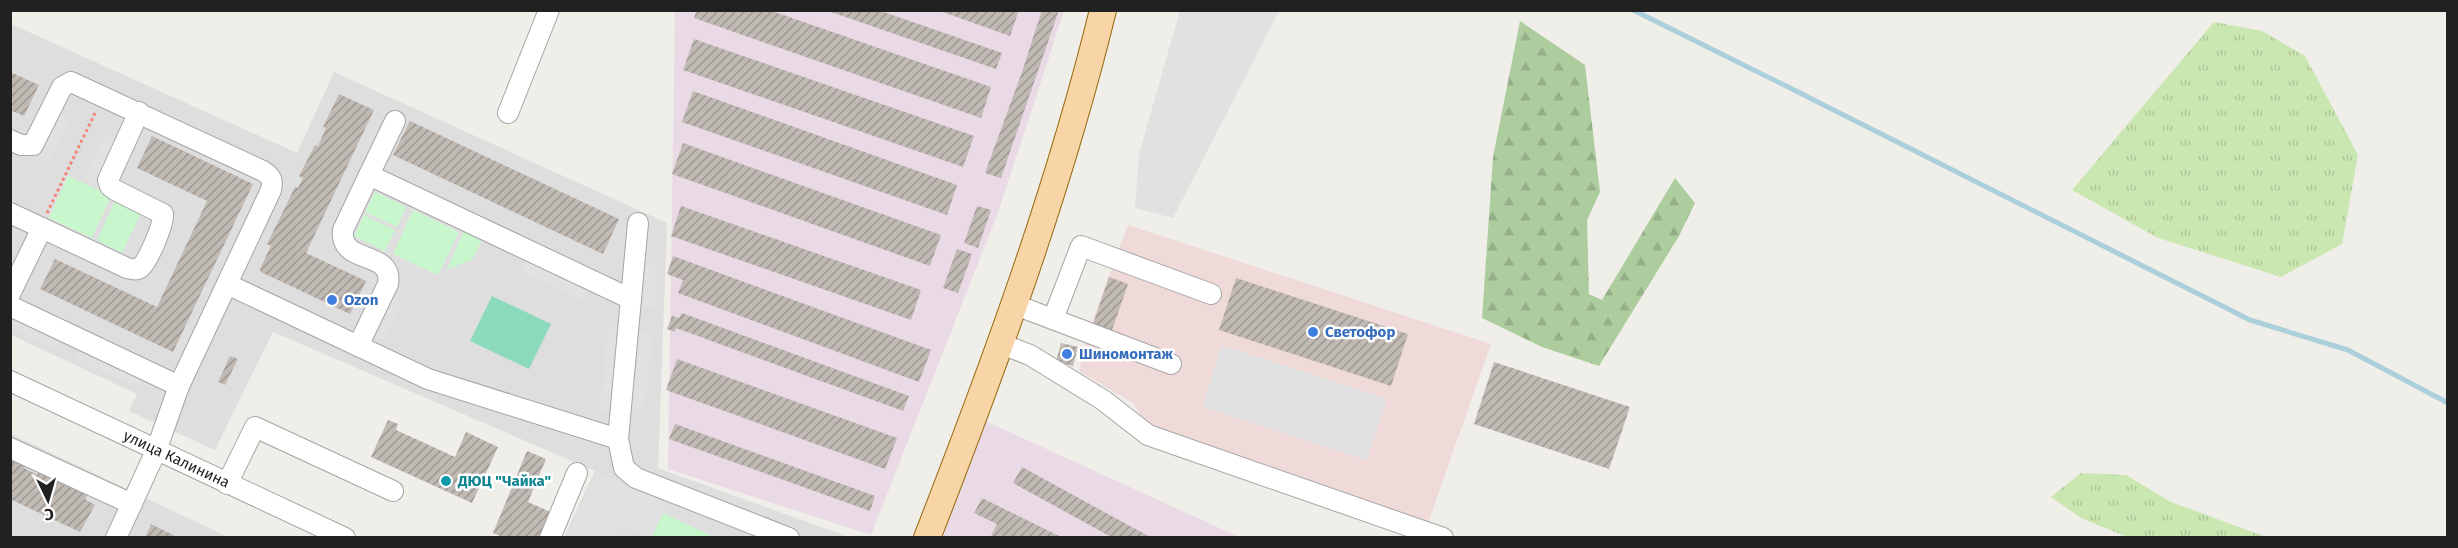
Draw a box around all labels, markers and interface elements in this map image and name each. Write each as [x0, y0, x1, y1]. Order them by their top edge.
place label: Ozon [344, 291, 378, 309]
marker: Ozon [325, 293, 339, 307]
place label: Светофор [1325, 323, 1395, 341]
marker: Светофор [1306, 325, 1320, 339]
place label: Шиномонтаж [1079, 345, 1173, 363]
marker: Шиномонтаж [1060, 347, 1074, 361]
street label: улица Калинина [121, 426, 233, 492]
north arrow [18, 470, 78, 530]
place label: ДЮЦ "Чайка" [457, 472, 551, 490]
marker: ДЮЦ "Чайка" [439, 474, 453, 488]
text: С [43, 505, 55, 524]

